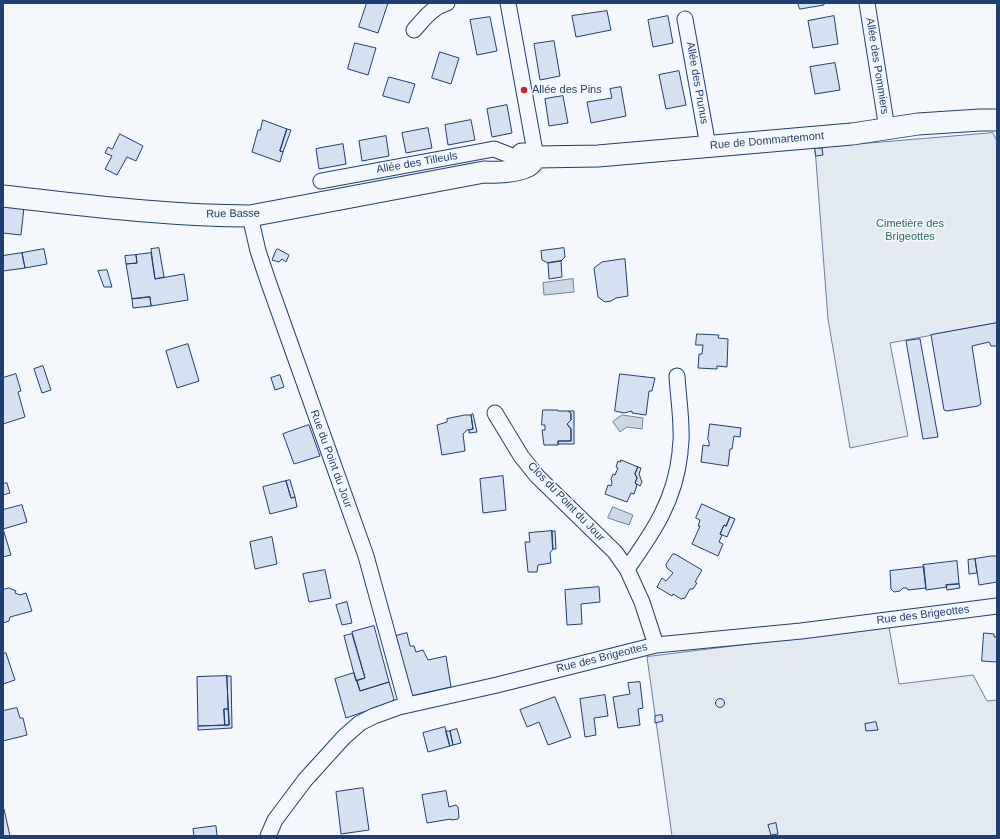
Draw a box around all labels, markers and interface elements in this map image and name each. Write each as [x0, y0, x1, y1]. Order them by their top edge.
street label: Allée des Pommiers [863, 17, 891, 115]
street label: Allée des Prunus [683, 41, 711, 125]
place label: Allée des Pins [532, 83, 602, 97]
marker: Allée des Pins [519, 85, 529, 95]
street label: Rue de Dommartemont [709, 129, 825, 153]
street label: Allée des Tilleuls [375, 149, 459, 177]
street label: Rue Basse [206, 207, 260, 221]
park label: Cimetière des Brigeottes [876, 217, 944, 243]
street label: Rue du Point du Jour [307, 408, 355, 510]
street label: Clos du Point du Jour [525, 460, 607, 544]
street label: Rue des Brigeottes [876, 603, 970, 627]
street label: Rue des Brigeottes [555, 640, 649, 676]

